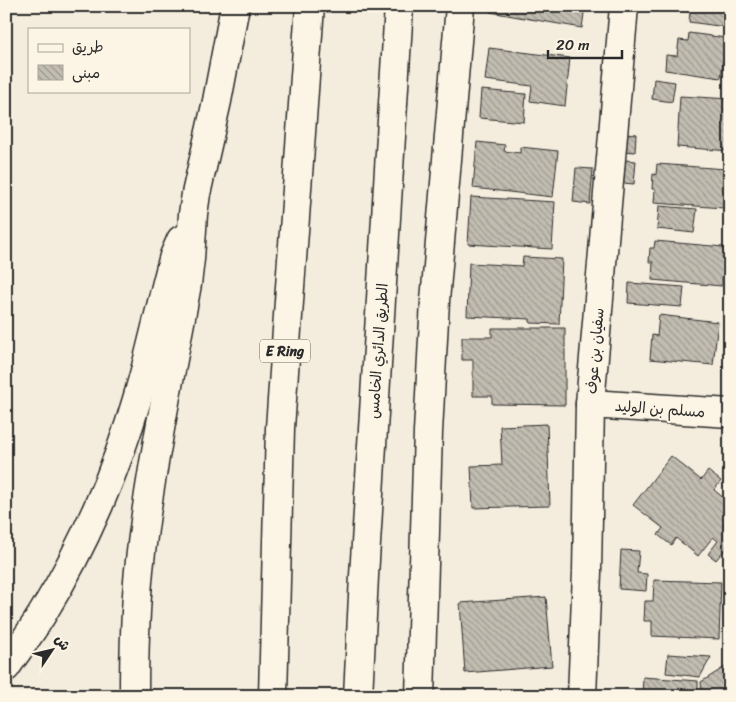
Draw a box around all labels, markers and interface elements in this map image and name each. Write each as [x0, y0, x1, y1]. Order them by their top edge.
legend [28, 28, 190, 92]
scale bar [548, 28, 622, 60]
text: 20 m [556, 32, 590, 58]
text: طريق [72, 34, 104, 60]
text: مبنى [72, 60, 100, 86]
street label: الطريق الدائري الخامس [360, 282, 396, 420]
street label: سفيان بن عوف [578, 307, 612, 395]
road number: E Ring [260, 340, 310, 362]
street label: مسلم بن الوليد [614, 393, 706, 425]
north arrow [28, 624, 78, 674]
text: ش [48, 629, 77, 656]

